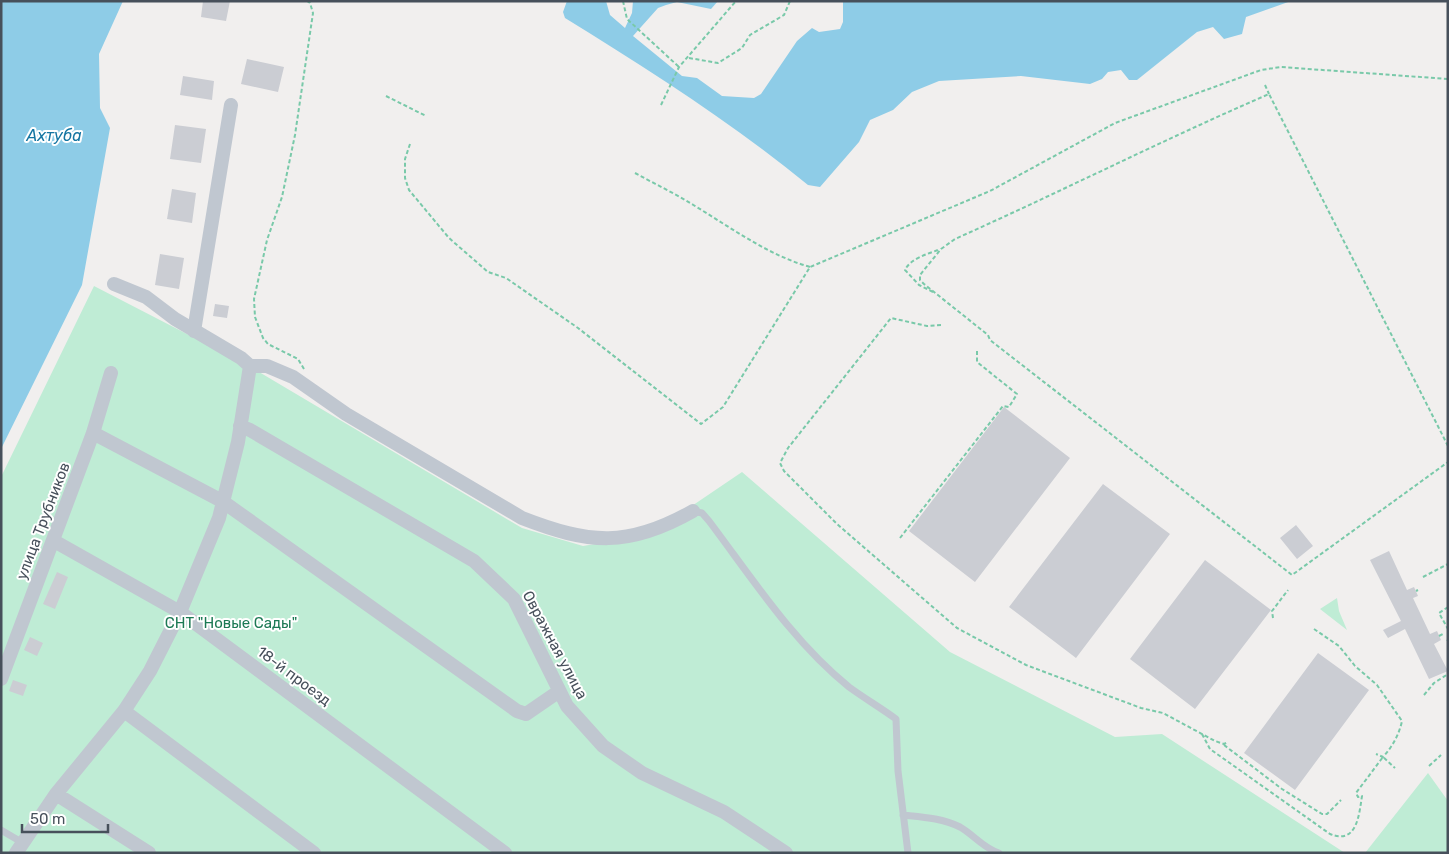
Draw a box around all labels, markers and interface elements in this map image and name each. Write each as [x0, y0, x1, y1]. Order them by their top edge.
water label: Ахтуба [25, 126, 82, 145]
street label: улица Трубников [12, 460, 74, 582]
street label: Овражная улица [519, 588, 591, 702]
park label: СНТ "Новые Сады" [165, 614, 297, 632]
street label: 18-й проезд [254, 642, 334, 710]
scale bar [22, 802, 109, 834]
text: 50 m [30, 810, 65, 828]

